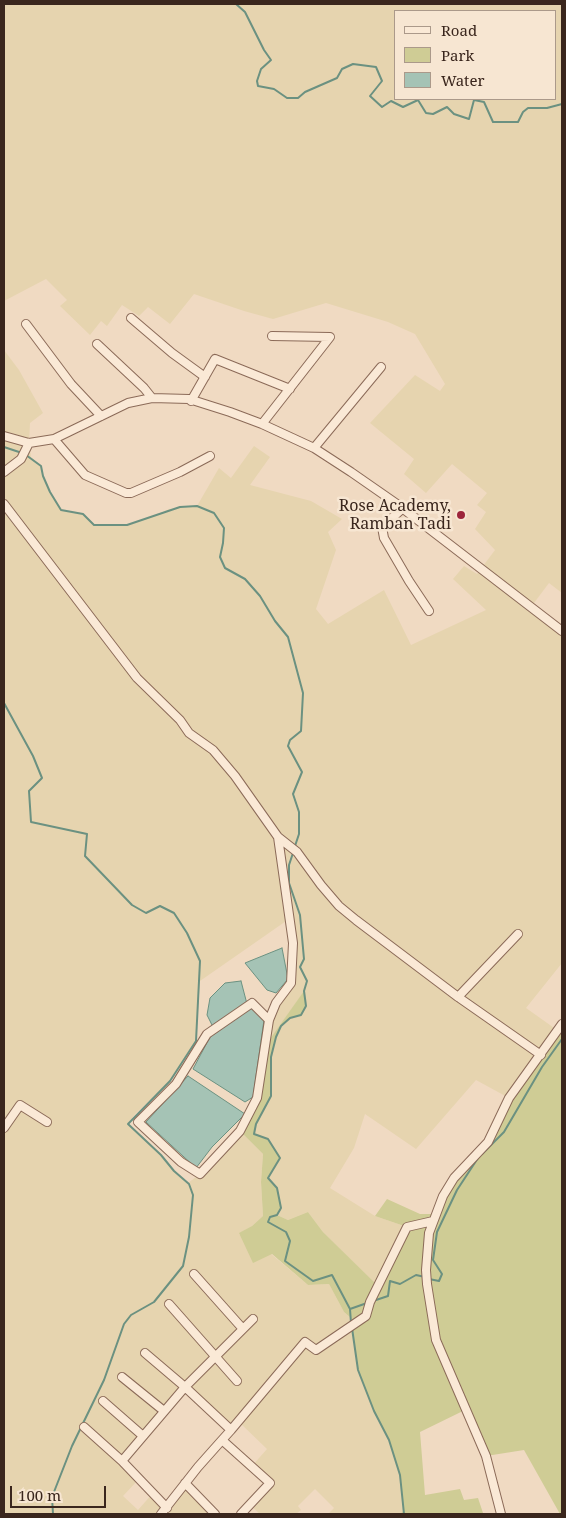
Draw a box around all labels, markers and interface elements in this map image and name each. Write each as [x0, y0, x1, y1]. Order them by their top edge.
legend [394, 10, 556, 100]
text: Road [441, 20, 477, 40]
text: Park [441, 45, 474, 65]
text: Water [441, 70, 484, 90]
place label: Rose Academy, Ramban Tadi [339, 496, 451, 534]
marker: Rose Academy, Ramban Tadi [455, 509, 467, 521]
scale bar [12, 1476, 109, 1508]
text: 100 m [18, 1485, 61, 1505]

